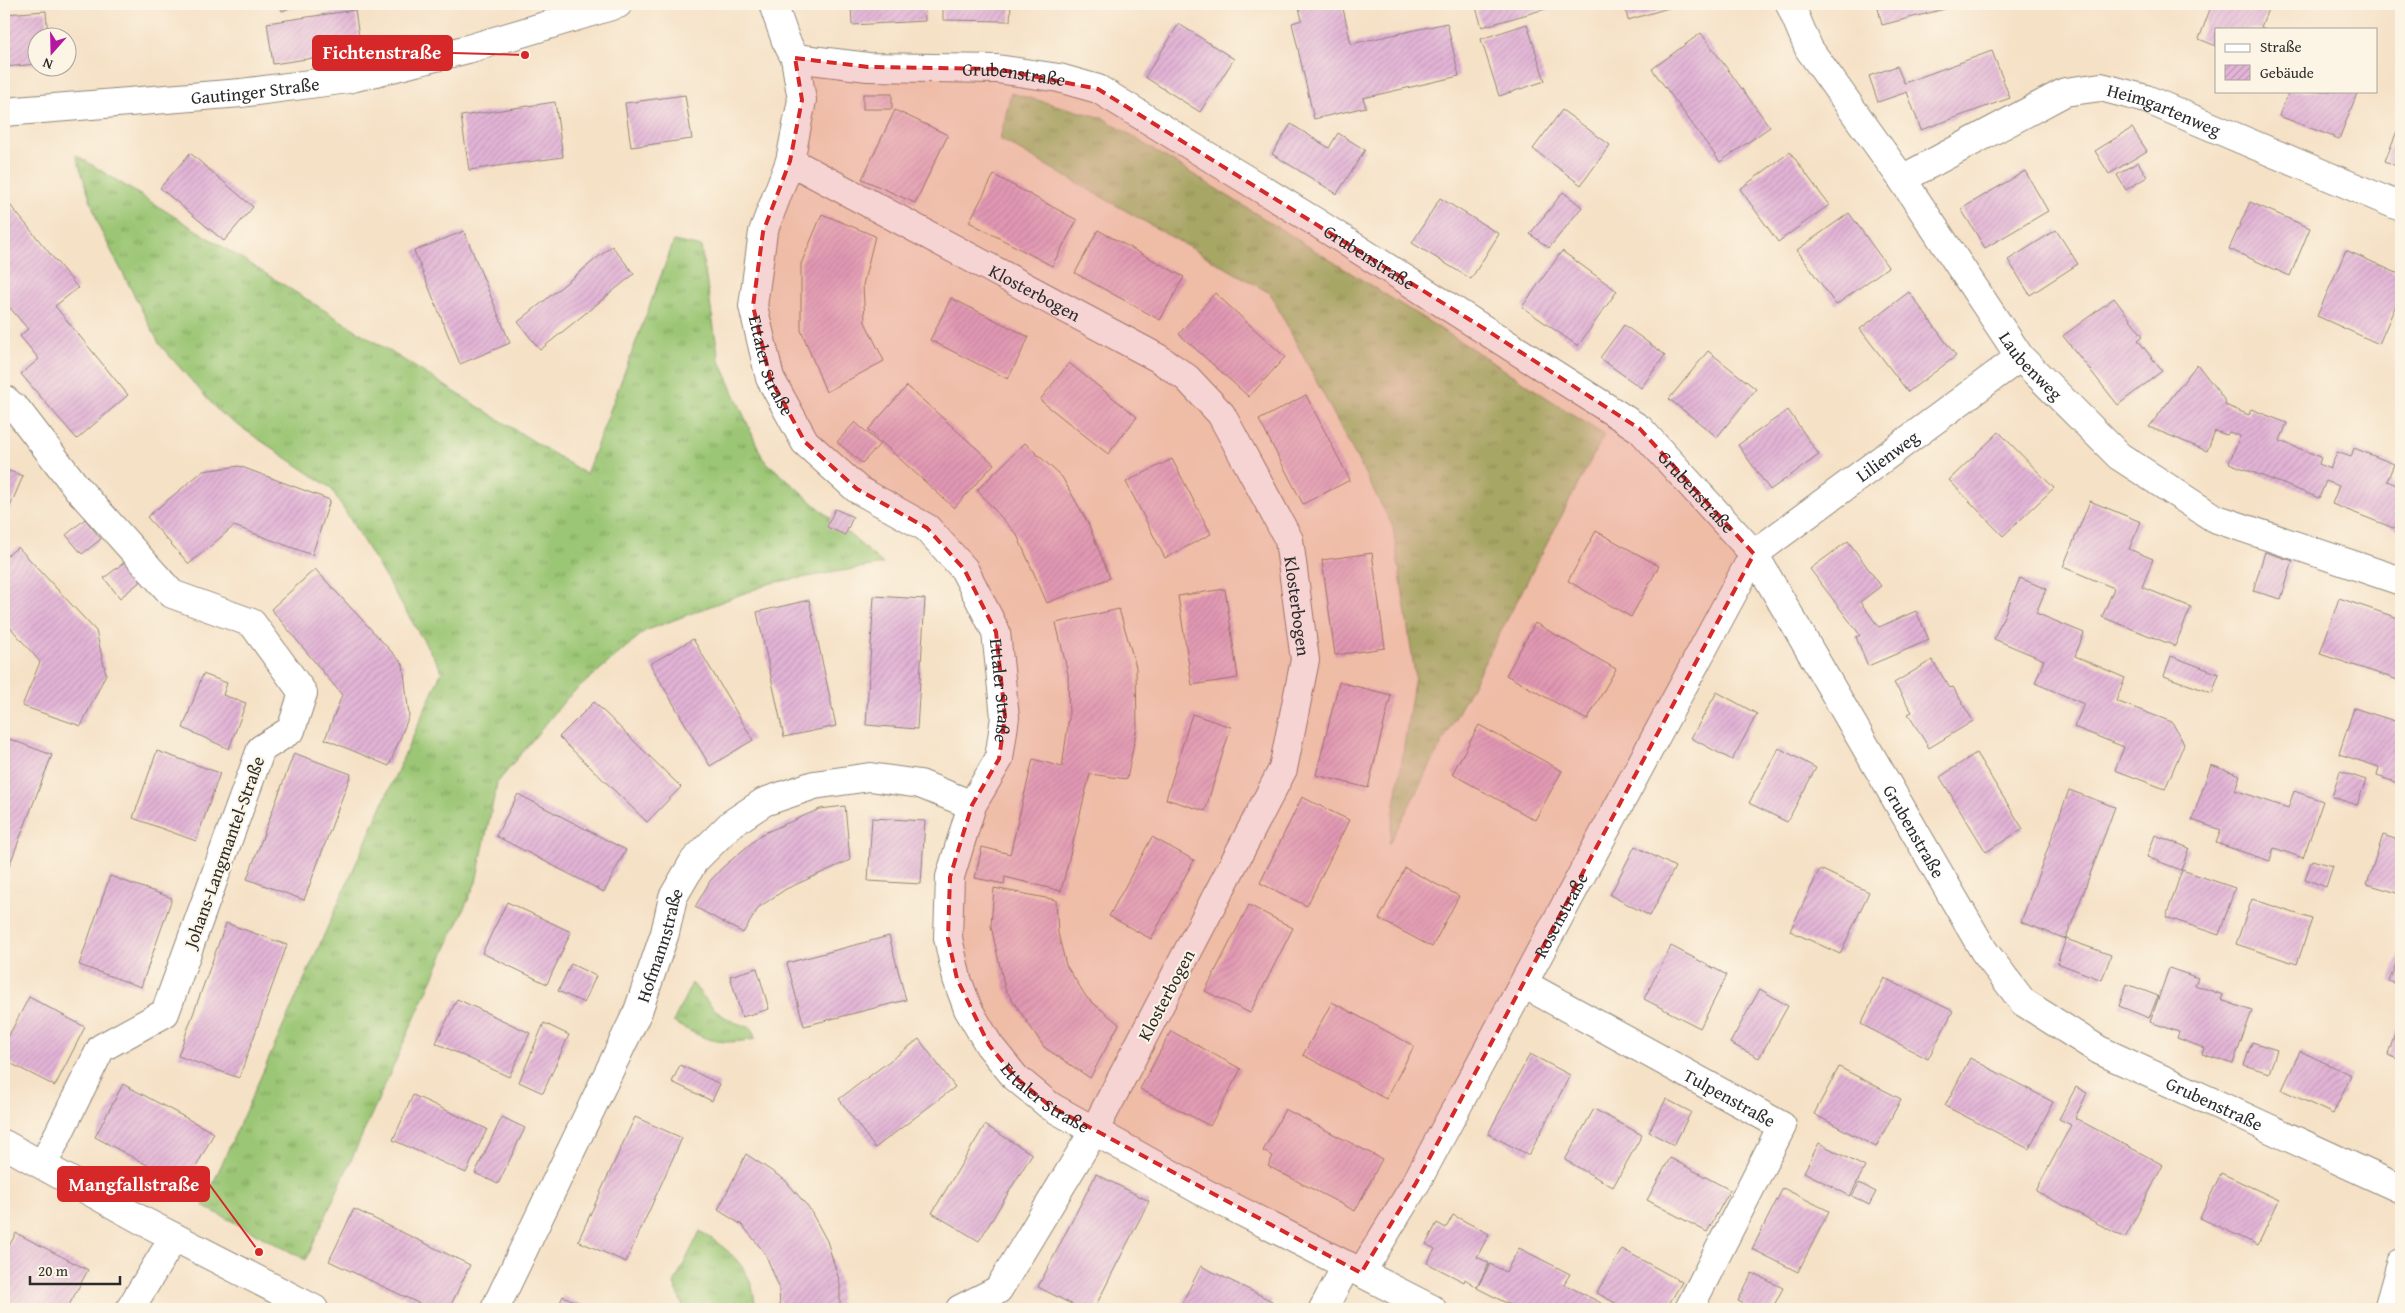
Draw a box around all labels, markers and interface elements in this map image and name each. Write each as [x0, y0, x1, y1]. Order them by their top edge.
north arrow [28, 28, 78, 78]
legend [2215, 28, 2378, 92]
callout: Fichtenstraße [313, 36, 452, 70]
text: Straße [2260, 36, 2302, 57]
text: Fichtenstraße [323, 38, 441, 66]
text: N [39, 53, 55, 75]
street label: Grubenstraße [962, 55, 1069, 93]
text: Gebäude [2260, 62, 2314, 83]
street label: Gautinger Straße [190, 69, 321, 110]
street label: Heimgartenweg [2104, 76, 2225, 143]
street label: Grubenstraße [1319, 217, 1421, 296]
street label: Klosterbogen [984, 257, 1086, 328]
street label: Ettaler Straße [742, 312, 801, 420]
street label: Laubenweg [1993, 326, 2069, 406]
street label: Lilienweg [1850, 423, 1924, 488]
street label: Grubenstraße [1652, 444, 1742, 539]
street label: Klosterbogen [1278, 555, 1318, 658]
street label: Ettaler Straße [983, 637, 1019, 745]
street label: Johans-Langmantel-Straße [176, 752, 271, 954]
street label: Grubenstraße [1877, 779, 1952, 883]
street label: Rosenstraße [1526, 867, 1594, 962]
street label: Hofmannstraße [629, 882, 689, 1006]
street label: Klosterbogen [1131, 944, 1201, 1046]
street label: Ettaler Straße [995, 1056, 1095, 1139]
street label: Tulpenstraße [1679, 1061, 1781, 1134]
street label: Grubenstraße [2162, 1069, 2268, 1137]
callout: Mangfallstraße [58, 1167, 209, 1201]
text: Mangfallstraße [69, 1170, 199, 1198]
scale bar [30, 1253, 120, 1285]
text: 20 m [38, 1260, 69, 1281]

